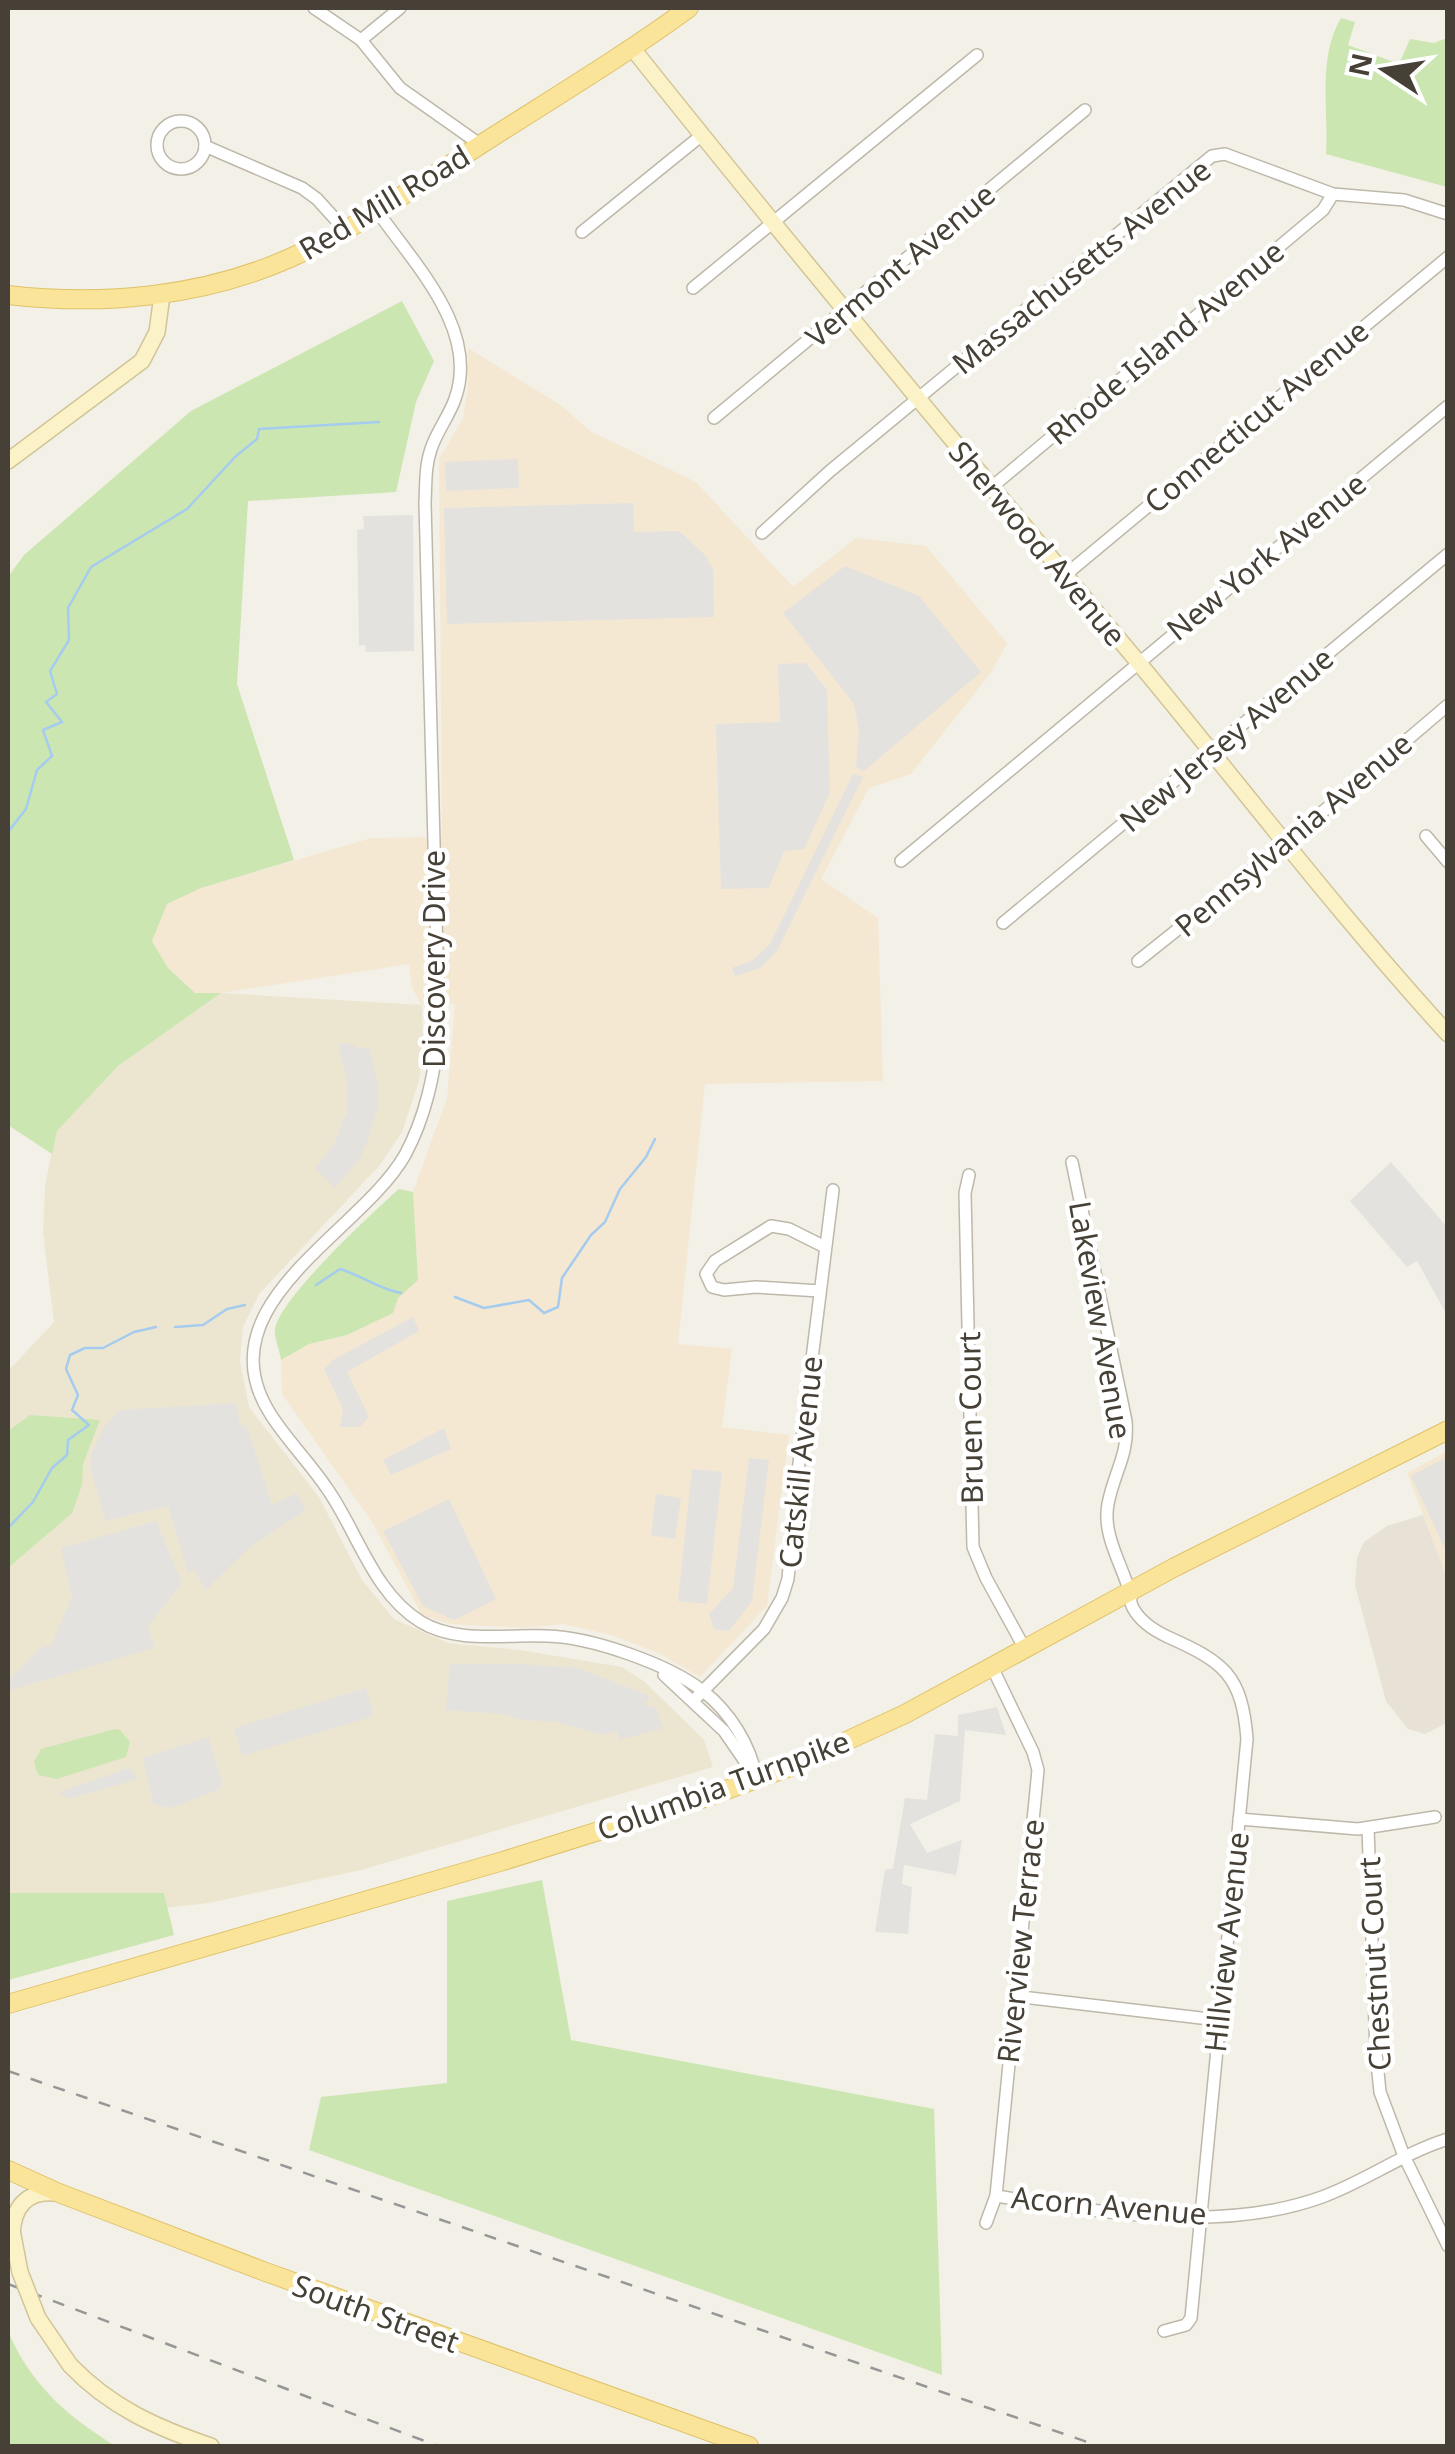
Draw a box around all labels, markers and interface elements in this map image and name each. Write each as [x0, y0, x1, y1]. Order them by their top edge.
north arrow [1335, 20, 1435, 120]
text: N [1339, 50, 1381, 80]
street label: Red Mill Road [291, 135, 477, 269]
street label: Massachusetts Avenue [943, 149, 1219, 383]
street label: Vermont Avenue [797, 174, 1003, 356]
street label: Rhode Island Avenue [1038, 231, 1292, 453]
street label: Connecticut Avenue [1135, 310, 1377, 522]
street label: Sherwood Avenue [940, 432, 1136, 654]
street label: New York Avenue [1158, 463, 1374, 649]
street label: New Jersey Avenue [1111, 637, 1341, 841]
street label: Pennsylvania Avenue [1166, 723, 1420, 945]
street label: Discovery Drive [413, 850, 454, 1068]
street label: Lakeview Avenue [1060, 1198, 1142, 1442]
street label: Bruen Court [948, 1331, 992, 1505]
street label: Catskill Avenue [768, 1354, 832, 1570]
street label: Columbia Turnpike [591, 1720, 855, 1850]
street label: Riverview Terrace [987, 1817, 1053, 2065]
street label: Hillview Avenue [1194, 1830, 1258, 2054]
street label: Chestnut Court [1348, 1856, 1400, 2072]
street label: Acorn Avenue [1010, 2176, 1208, 2234]
street label: South Street [287, 2264, 465, 2362]

